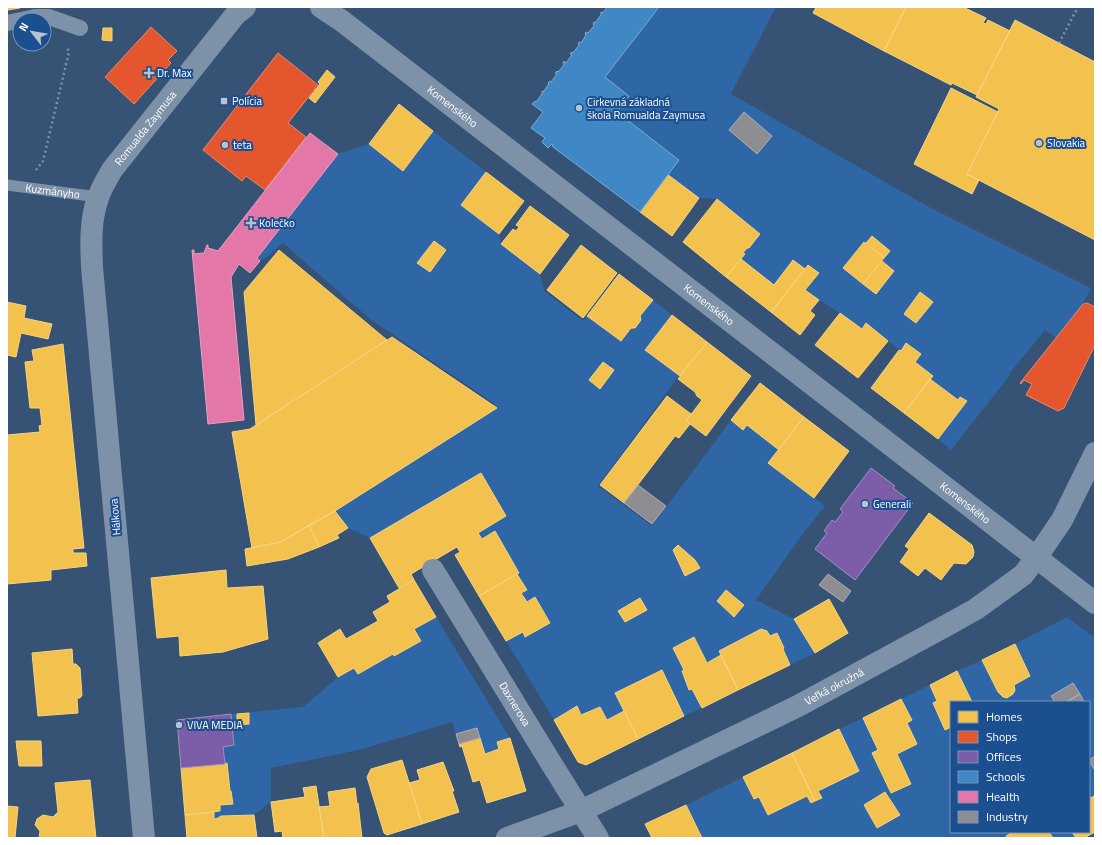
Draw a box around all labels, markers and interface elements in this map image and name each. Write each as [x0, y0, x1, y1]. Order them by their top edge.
north arrow [12, 12, 52, 52]
text: N [15, 19, 32, 34]
place label: Dr. Max [157, 65, 192, 81]
marker: Dr. Max [144, 68, 154, 78]
street label: Komenského [424, 82, 481, 131]
street label: Romualda Zaymusa [111, 87, 180, 169]
place label: Polícia [232, 93, 262, 109]
place label: Cirkevná základná škola Romualda Zaymusa [587, 94, 706, 123]
marker: Polícia [219, 96, 229, 106]
marker: Cirkevná základná škola Romualda Zaymusa [574, 103, 584, 113]
place label: Slovakia [1047, 135, 1086, 151]
place label: teta [233, 137, 252, 153]
marker: Slovakia [1034, 138, 1044, 148]
marker: teta [220, 140, 230, 150]
street label: Kuzmányho [24, 180, 81, 203]
place label: Kolečko [259, 215, 295, 231]
marker: Kolečko [246, 218, 256, 228]
street label: Komenského [680, 280, 738, 329]
street label: Komenského [937, 478, 994, 528]
place label: Generali [873, 496, 911, 512]
street label: Hálkova [105, 497, 125, 536]
marker: Generali [860, 499, 870, 509]
street label: Veľká okružná [802, 663, 867, 709]
street label: Daxnerova [495, 679, 535, 730]
legend [950, 701, 1090, 833]
text: Homes [986, 707, 1022, 726]
place label: VIVA MEDIA [187, 717, 243, 733]
marker: VIVA MEDIA [174, 720, 184, 730]
text: Shops [986, 727, 1018, 746]
text: Offices [986, 747, 1022, 766]
text: Schools [986, 767, 1026, 786]
text: Health [986, 787, 1020, 806]
text: Industry [986, 807, 1028, 826]

